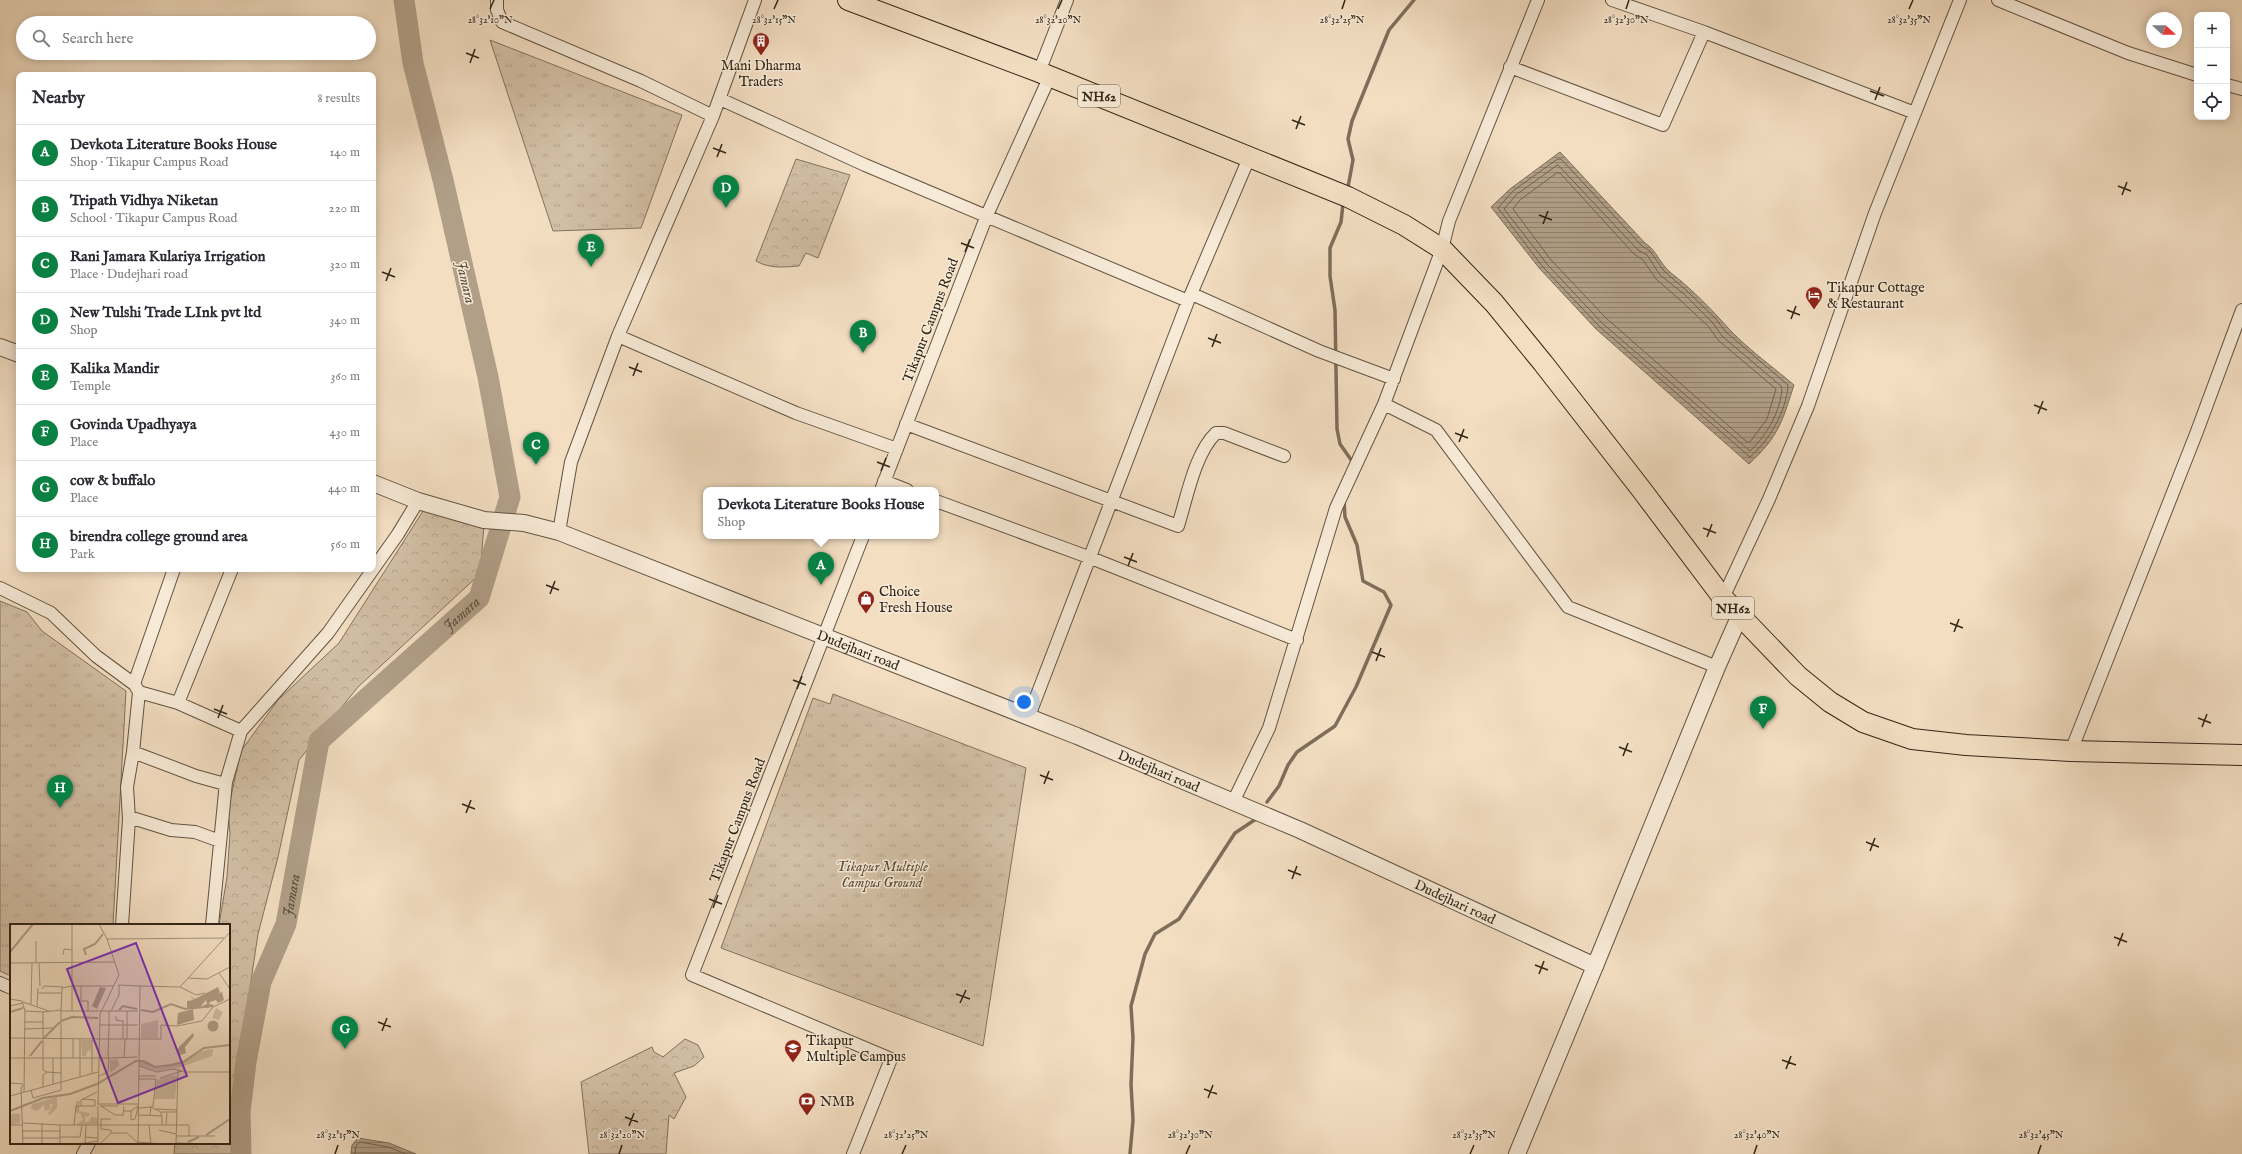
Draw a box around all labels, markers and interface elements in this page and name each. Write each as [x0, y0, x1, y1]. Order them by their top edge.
north arrow [2146, 12, 2182, 48]
map controls [2194, 12, 2230, 120]
button: + [2194, 12, 2230, 48]
text: 28°32'10"N [467, 14, 513, 27]
text: 28°32'15"N [752, 14, 796, 27]
text: 28°32'20"N [1035, 14, 1081, 27]
text: 28°32'25"N [1320, 14, 1365, 27]
text: 28°32'30"N [1603, 14, 1649, 27]
text: 28°32'35"N [1887, 14, 1931, 27]
search box [16, 16, 376, 60]
icon: search [30, 27, 52, 49]
text: Search here [62, 29, 133, 48]
building icon: Mani Dharma Traders [751, 31, 771, 56]
button: − [2194, 48, 2230, 84]
place label: Mani Dharma Traders [721, 57, 802, 91]
button: locate [2194, 84, 2230, 120]
road number: NH62 [1078, 85, 1120, 107]
text: Nearby [32, 88, 85, 109]
text: 8 results [317, 90, 360, 107]
text: Devkota Literature Books House [70, 135, 277, 154]
text: A [41, 144, 49, 161]
text: 140 m [330, 144, 360, 161]
text: Shop · Tikapur Campus Road [70, 154, 228, 171]
pin: D [713, 175, 739, 208]
text: Tripath Vidhya Niketan [70, 191, 218, 210]
text: B [41, 200, 49, 217]
text: 220 m [329, 200, 360, 217]
text: School · Tikapur Campus Road [70, 210, 238, 227]
pin: E [578, 234, 604, 267]
text: Rani Jamara Kulariya Irrigation [70, 247, 266, 266]
street label: Tikapur Campus Road [899, 255, 963, 385]
text: C [40, 256, 50, 273]
text: 320 m [330, 256, 360, 273]
water label: Jamara [451, 259, 480, 306]
text: Place · Dudejhari road [70, 266, 188, 283]
place label: Tikapur Cottage & Restaurant [1827, 279, 1925, 313]
hotel icon: Tikapur Cottage & Restaurant [1804, 285, 1824, 310]
text: New Tulshi Trade LInk pvt ltd [70, 303, 261, 322]
text: D [40, 312, 50, 329]
text: 340 m [330, 312, 360, 329]
pin: B [850, 320, 876, 353]
text: Shop [70, 322, 98, 339]
text: Kalika Mandir [70, 359, 159, 378]
text: E [40, 368, 50, 385]
text: 360 m [330, 368, 360, 385]
text: Temple [70, 378, 111, 395]
text: Govinda Upadhyaya [70, 415, 196, 434]
text: F [41, 424, 49, 441]
text: 430 m [330, 424, 360, 441]
pin: C [523, 432, 549, 465]
text: Place [70, 434, 98, 451]
text: cow & buffalo [70, 471, 155, 490]
text: G [40, 480, 50, 497]
text: 440 m [328, 480, 360, 497]
popup [703, 487, 939, 539]
text: Place [70, 490, 98, 507]
text: Devkota Literature Books House [718, 495, 924, 514]
text: Shop [718, 514, 745, 531]
text: birendra college ground area [70, 527, 247, 546]
text: H [39, 536, 51, 553]
text: 560 m [331, 536, 360, 553]
text: Park [70, 546, 95, 563]
pin: A [808, 552, 834, 585]
place label: Choice Fresh House [879, 583, 953, 617]
shop icon: Choice Fresh House [856, 589, 876, 614]
water label: Jamara [439, 592, 485, 636]
road number: NH62 [1712, 597, 1754, 619]
street label: Dudejhari road [814, 626, 902, 675]
your location [1014, 692, 1034, 712]
pin: F [1750, 696, 1776, 729]
street label: Dudejhari road [1115, 746, 1203, 797]
street label: Tikapur Campus Road [706, 755, 770, 885]
pin: H [47, 775, 73, 808]
park label: Tikapur Multiple Campus Ground [836, 858, 928, 892]
water label: Jamara [278, 872, 305, 918]
street label: Dudejhari road [1411, 876, 1499, 929]
inset map [10, 924, 230, 1144]
pin: G [332, 1016, 358, 1049]
place label: Tikapur Multiple Campus [806, 1032, 906, 1066]
school or university icon: Tikapur Multiple Campus [783, 1038, 803, 1063]
bank icon: NMB [797, 1091, 817, 1116]
place label: NMB [820, 1093, 855, 1111]
text: 28°32'15"N [316, 1129, 360, 1142]
text: 28°32'20"N [599, 1129, 645, 1142]
text: 28°32'25"N [884, 1129, 929, 1142]
text: 28°32'30"N [1167, 1129, 1213, 1142]
text: 28°32'35"N [1452, 1129, 1496, 1142]
text: 28°32'40"N [1734, 1129, 1781, 1142]
text: 28°32'45"N [2018, 1129, 2064, 1142]

